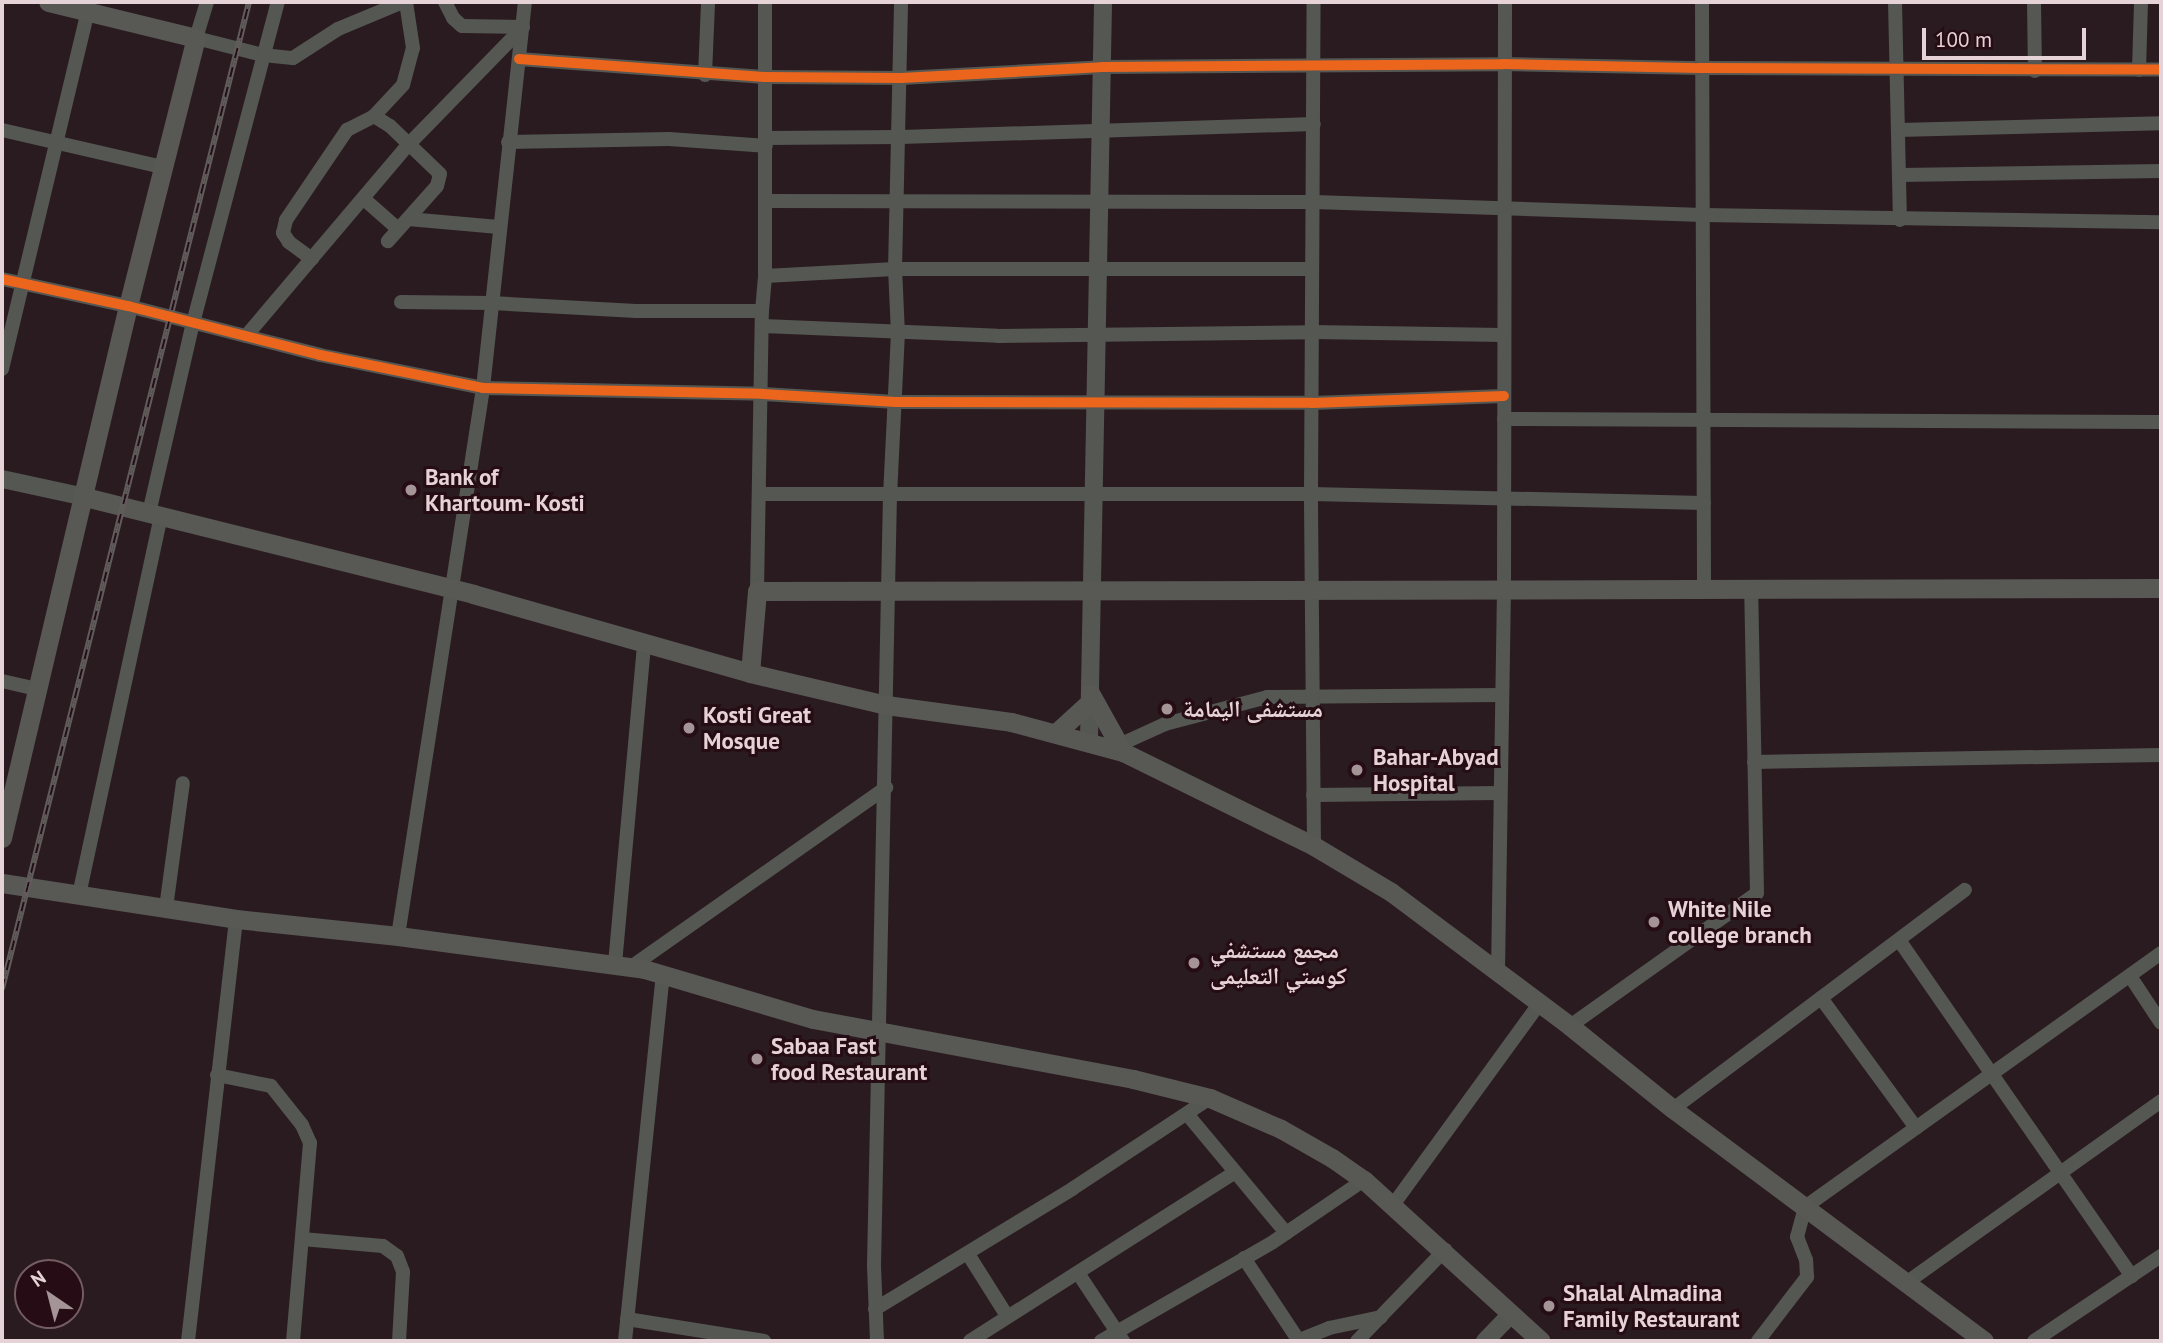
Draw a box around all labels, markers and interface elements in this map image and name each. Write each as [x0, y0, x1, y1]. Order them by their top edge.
scale bar [1925, 14, 2090, 58]
text: 100 m [1935, 26, 1992, 53]
place label: Bank of Khartoum- Kosti [425, 463, 587, 517]
marker: Bank of Khartoum- Kosti [403, 482, 419, 498]
place label: مستشفى اليمامة [1183, 695, 1323, 723]
marker: مستشفى اليمامة [1157, 699, 1177, 719]
place label: Kosti Great Mosque [703, 701, 811, 755]
marker: Kosti Great Mosque [681, 720, 697, 736]
place label: Bahar-Abyad Hospital [1373, 743, 1499, 797]
marker: Bahar-Abyad Hospital [1347, 760, 1367, 780]
place label: White Nile college branch [1668, 895, 1812, 949]
marker: White Nile college branch [1646, 914, 1662, 930]
place label: مجمع مستشفي كوستي التعليمى [1210, 936, 1347, 990]
marker: مجمع مستشفي كوستي التعليمى [1184, 953, 1204, 973]
place label: Sabaa Fast food Restaurant [771, 1032, 927, 1086]
marker: Sabaa Fast food Restaurant [749, 1051, 765, 1067]
north arrow [14, 1259, 84, 1329]
text: N [26, 1265, 50, 1292]
place label: Shalal Almadina Family Restaurant [1563, 1279, 1740, 1333]
marker: Shalal Almadina Family Restaurant [1541, 1298, 1557, 1314]

